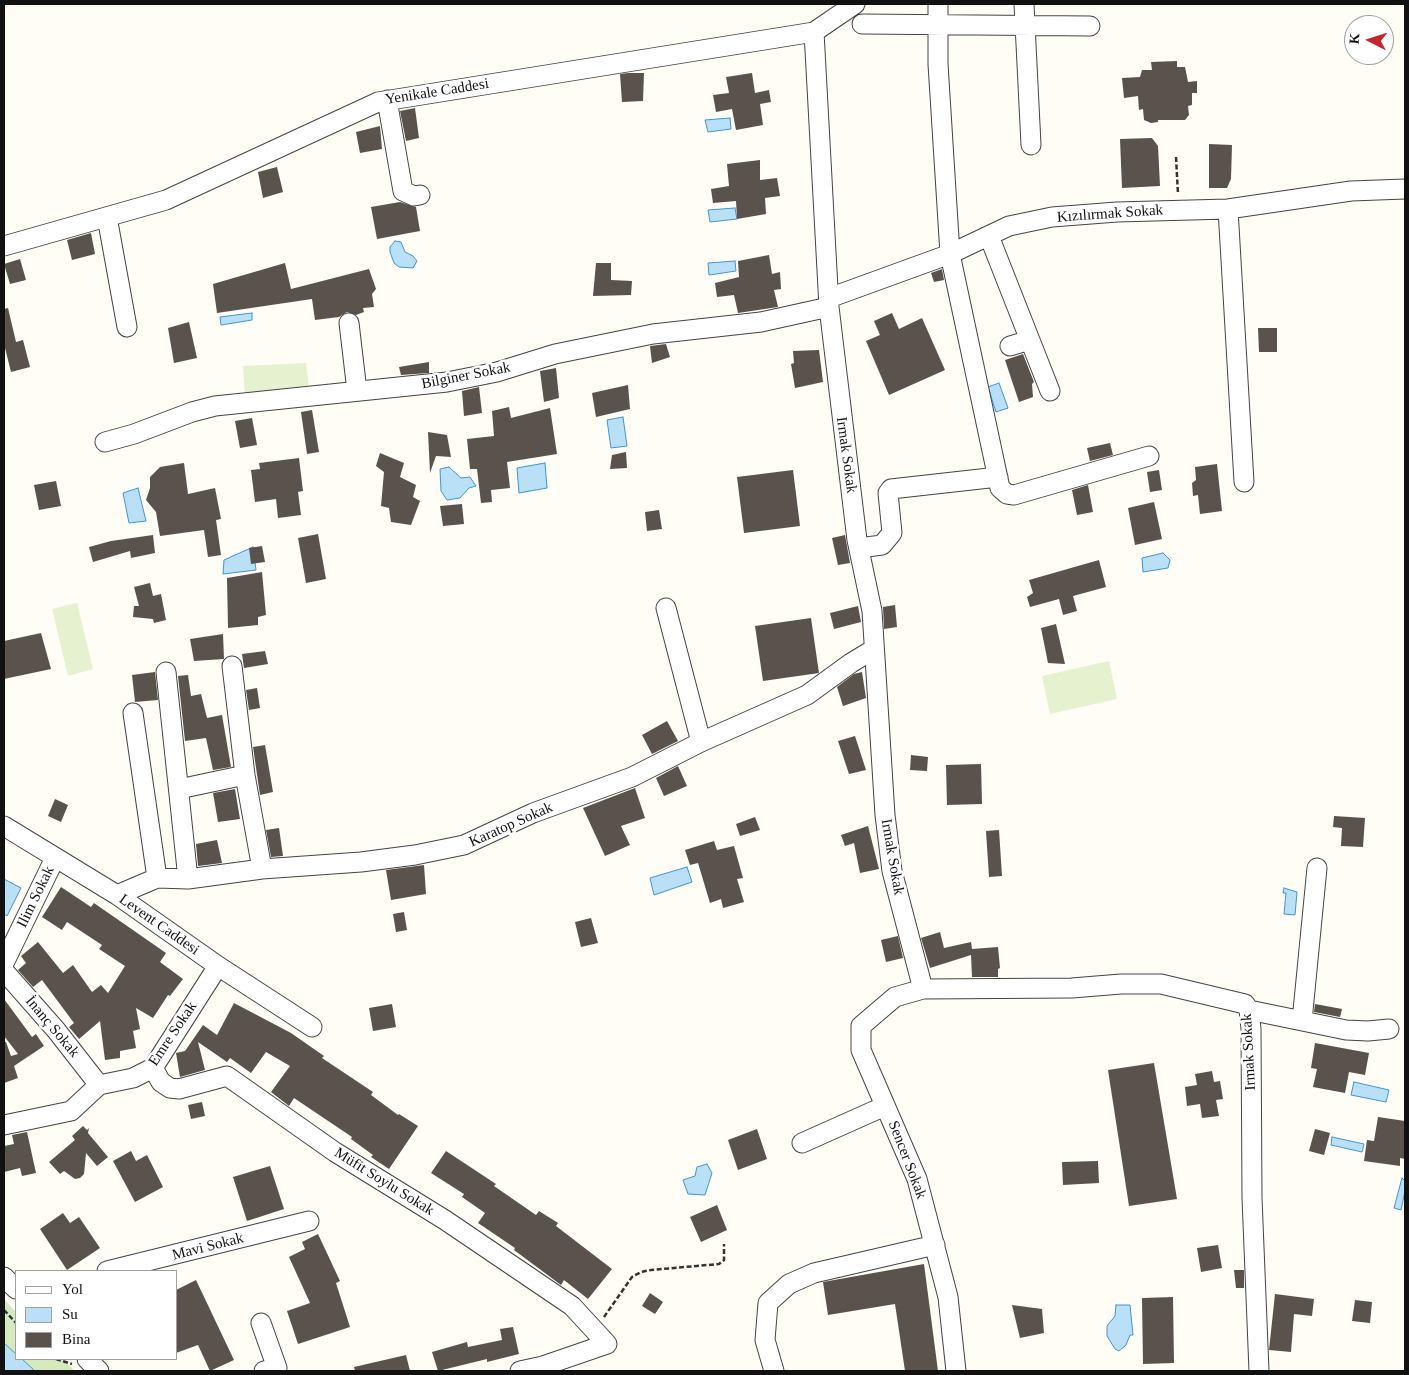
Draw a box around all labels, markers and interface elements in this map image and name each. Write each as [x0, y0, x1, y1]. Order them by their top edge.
north arrow [1344, 15, 1394, 65]
text: K [1347, 33, 1363, 45]
street label: Yenikale Caddesi [384, 75, 490, 109]
street label: Kızılırmak Sokak [1056, 201, 1164, 227]
street label: Bilginer Sokak [420, 359, 512, 393]
street label: Irmak Sokak [832, 416, 860, 494]
street label: Karatop Sokak [466, 799, 556, 851]
street label: Irmak Sokak [876, 817, 908, 897]
street label: Ilim Sokak [13, 863, 59, 931]
street label: Levent Caddesi [115, 891, 203, 959]
street label: İnanç Sokak [21, 993, 83, 1061]
street label: Emre Sokak [145, 998, 201, 1070]
street label: Irmak Sokak [1238, 1013, 1260, 1091]
street label: Sencer Sokak [884, 1118, 930, 1202]
street label: Müfit Soylu Sokak [331, 1144, 437, 1220]
street label: Mavi Sokak [170, 1229, 246, 1265]
legend [15, 1270, 178, 1360]
text: Yol [62, 1281, 83, 1297]
text: Su [62, 1306, 78, 1322]
text: Bina [62, 1331, 90, 1347]

